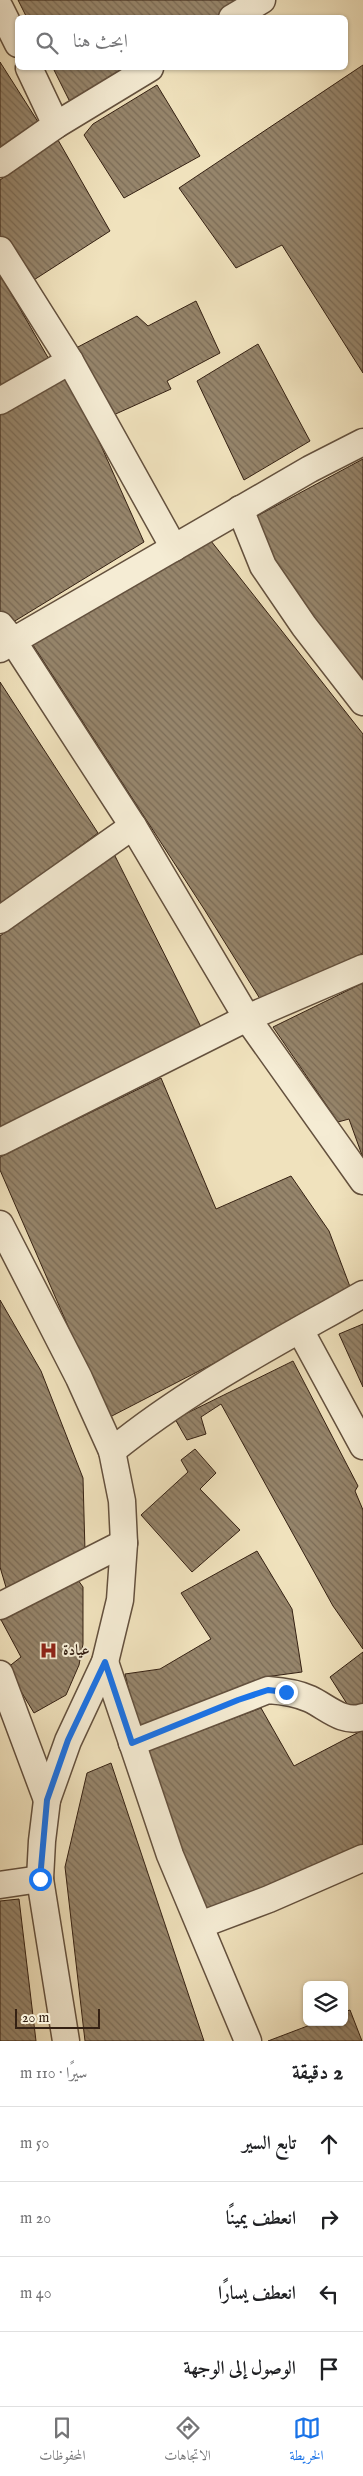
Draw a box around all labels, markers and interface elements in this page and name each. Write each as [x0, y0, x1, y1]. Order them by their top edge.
search box [15, 15, 348, 70]
icon: search [33, 29, 61, 57]
text: ابحث هنا [73, 30, 128, 54]
hospital icon: عيادة [39, 1640, 59, 1660]
place label: عيادة [63, 1641, 90, 1660]
route end [275, 1681, 298, 1704]
route start [29, 1868, 52, 1891]
map controls [303, 1981, 348, 2026]
button: layers [303, 1981, 348, 2026]
scale bar [15, 2006, 100, 2029]
text: 20 m [22, 2009, 49, 2027]
text: 2 دقيقة [292, 2060, 343, 2087]
text: سيرًا · 110 m [20, 2064, 87, 2084]
icon: ahead [315, 2130, 343, 2158]
text: تابع السير [242, 2132, 296, 2156]
text: 50 m [20, 2134, 49, 2154]
icon: right [315, 2205, 343, 2233]
text: انعطف يمينًا [226, 2207, 296, 2231]
text: 20 m [20, 2209, 51, 2229]
icon: left [315, 2280, 343, 2308]
text: انعطف يسارًا [218, 2282, 296, 2306]
text: 40 m [20, 2284, 52, 2304]
icon: arrive [315, 2355, 343, 2383]
text: الوصول إلى الوجهة [184, 2357, 296, 2381]
tab: المحفوظات [39, 2414, 86, 2469]
tab: الاتجاهات [164, 2414, 211, 2469]
tab: الخريطة [290, 2414, 324, 2469]

